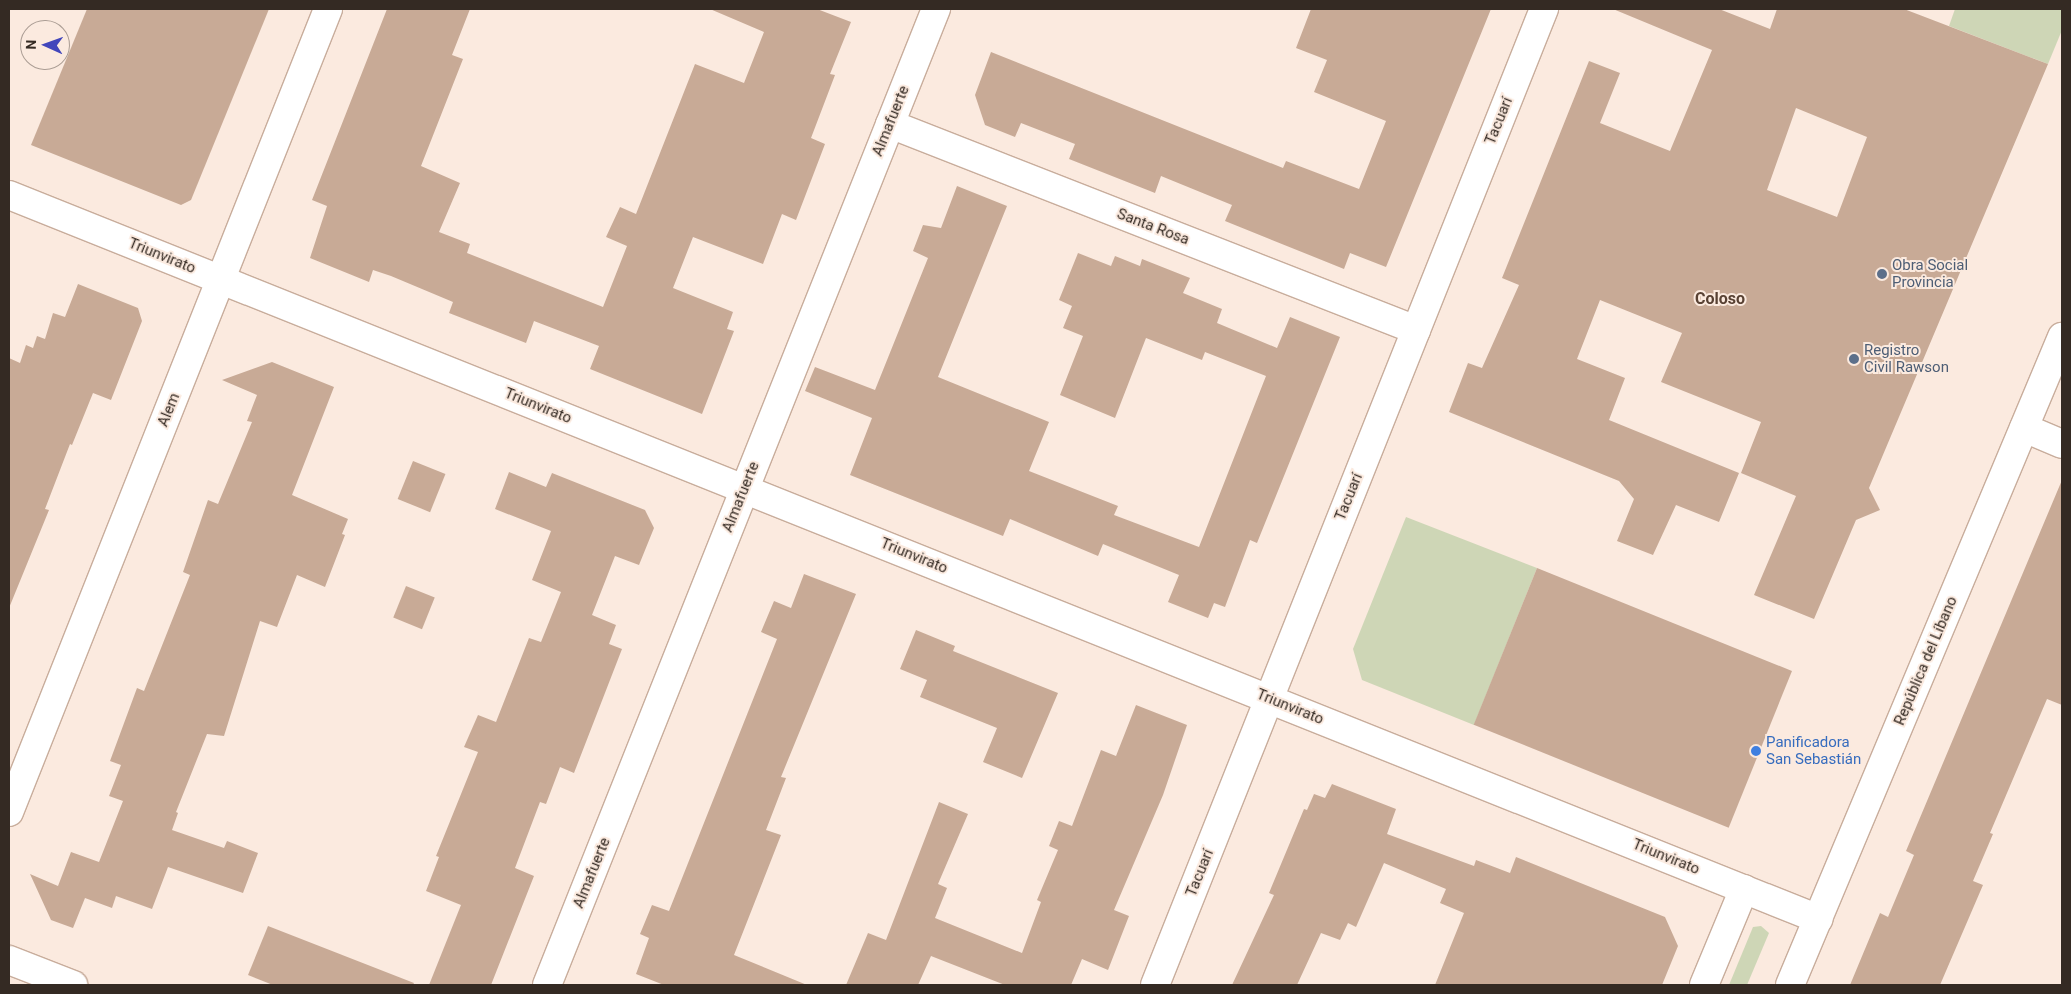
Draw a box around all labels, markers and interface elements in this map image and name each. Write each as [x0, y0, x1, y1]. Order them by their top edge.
north arrow [20, 20, 70, 70]
text: N [23, 39, 39, 50]
street label: Almafuerte [869, 83, 913, 159]
street label: Tacuarí [1481, 95, 1517, 147]
street label: Santa Rosa [1114, 205, 1192, 249]
street label: Triunvirato [126, 234, 198, 278]
place label: Obra Social Provincia [1892, 256, 1968, 291]
marker: Obra Social Provincia [1876, 268, 1888, 280]
district label: Coloso [1695, 289, 1745, 309]
place label: Registro Civil Rawson [1864, 341, 1949, 376]
marker: Registro Civil Rawson [1848, 353, 1860, 365]
street label: Triunvirato [502, 384, 574, 428]
street label: Alem [154, 391, 184, 429]
street label: Almafuerte [719, 459, 763, 535]
street label: Tacuarí [1331, 471, 1367, 523]
street label: Triunvirato [878, 534, 950, 578]
street label: República del Líbano [1891, 594, 1961, 728]
street label: Triunvirato [1254, 685, 1326, 729]
place label: Panificadora San Sebastián [1766, 733, 1861, 768]
marker: Panificadora San Sebastián [1750, 745, 1762, 757]
street label: Almafuerte [570, 835, 614, 911]
street label: Triunvirato [1630, 835, 1702, 879]
street label: Tacuarí [1182, 847, 1218, 899]

